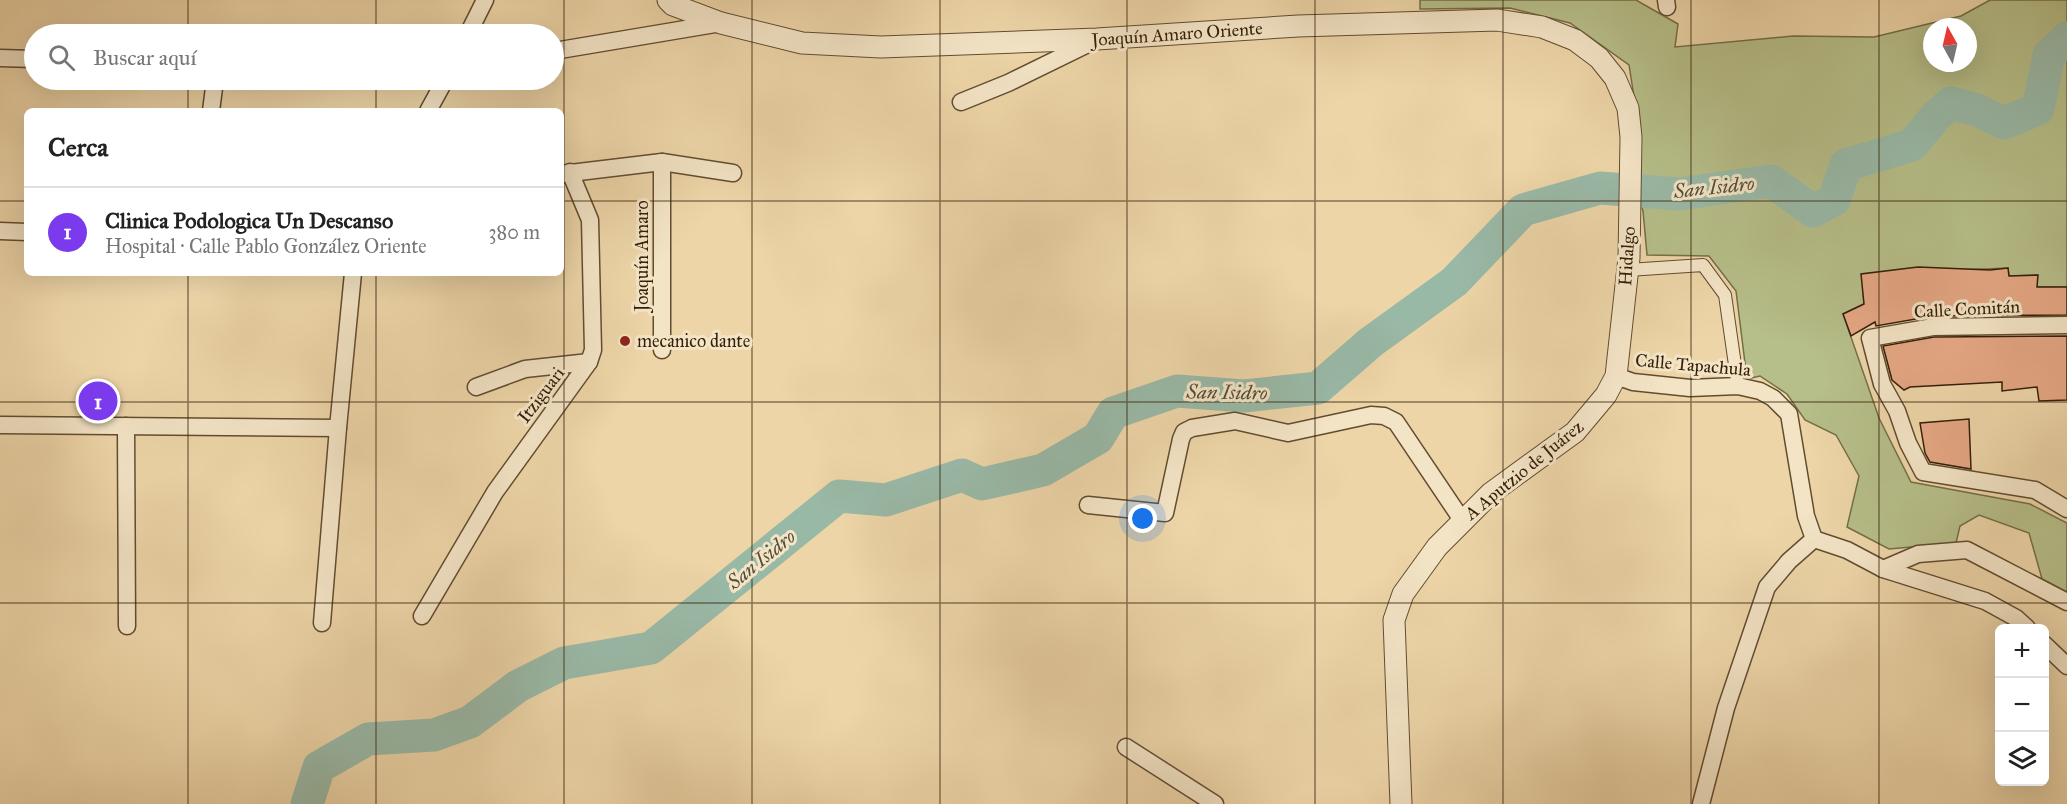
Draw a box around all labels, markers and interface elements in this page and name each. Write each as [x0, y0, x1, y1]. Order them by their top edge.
street label: Joaquín Amaro Oriente [1089, 17, 1263, 52]
north arrow [1923, 18, 1977, 72]
search box [24, 24, 564, 90]
icon: search [45, 41, 78, 74]
text: Buscar aquí [93, 44, 196, 71]
text: Cerca [48, 131, 108, 163]
water label: San Isidro [1671, 171, 1756, 203]
street label: Joaquín Amaro [631, 200, 654, 314]
text: Clinica Podologica Un Descanso [105, 207, 393, 234]
text: 1 [64, 220, 71, 244]
text: 380 m [489, 220, 540, 244]
street label: Hidalgo [1614, 226, 1641, 287]
text: Hospital · Calle Pablo González Oriente [105, 234, 427, 258]
street label: Calle Comitán [1913, 295, 2021, 323]
place label: mecanico dante [637, 330, 750, 352]
marker: mecanico dante [618, 334, 632, 348]
street label: Calle Tapachula [1634, 349, 1752, 381]
street label: Itziguari [513, 363, 570, 428]
pin: 1 [78, 378, 118, 424]
water label: San Isidro [1185, 379, 1268, 405]
street label: A Aputzio de Juárez [1459, 415, 1588, 526]
your location [1128, 504, 1157, 533]
water label: San Isidro [721, 524, 800, 594]
map controls [1995, 624, 2049, 786]
button: + [1995, 624, 2049, 678]
button: − [1995, 678, 2049, 732]
button: layers [1995, 732, 2049, 786]

